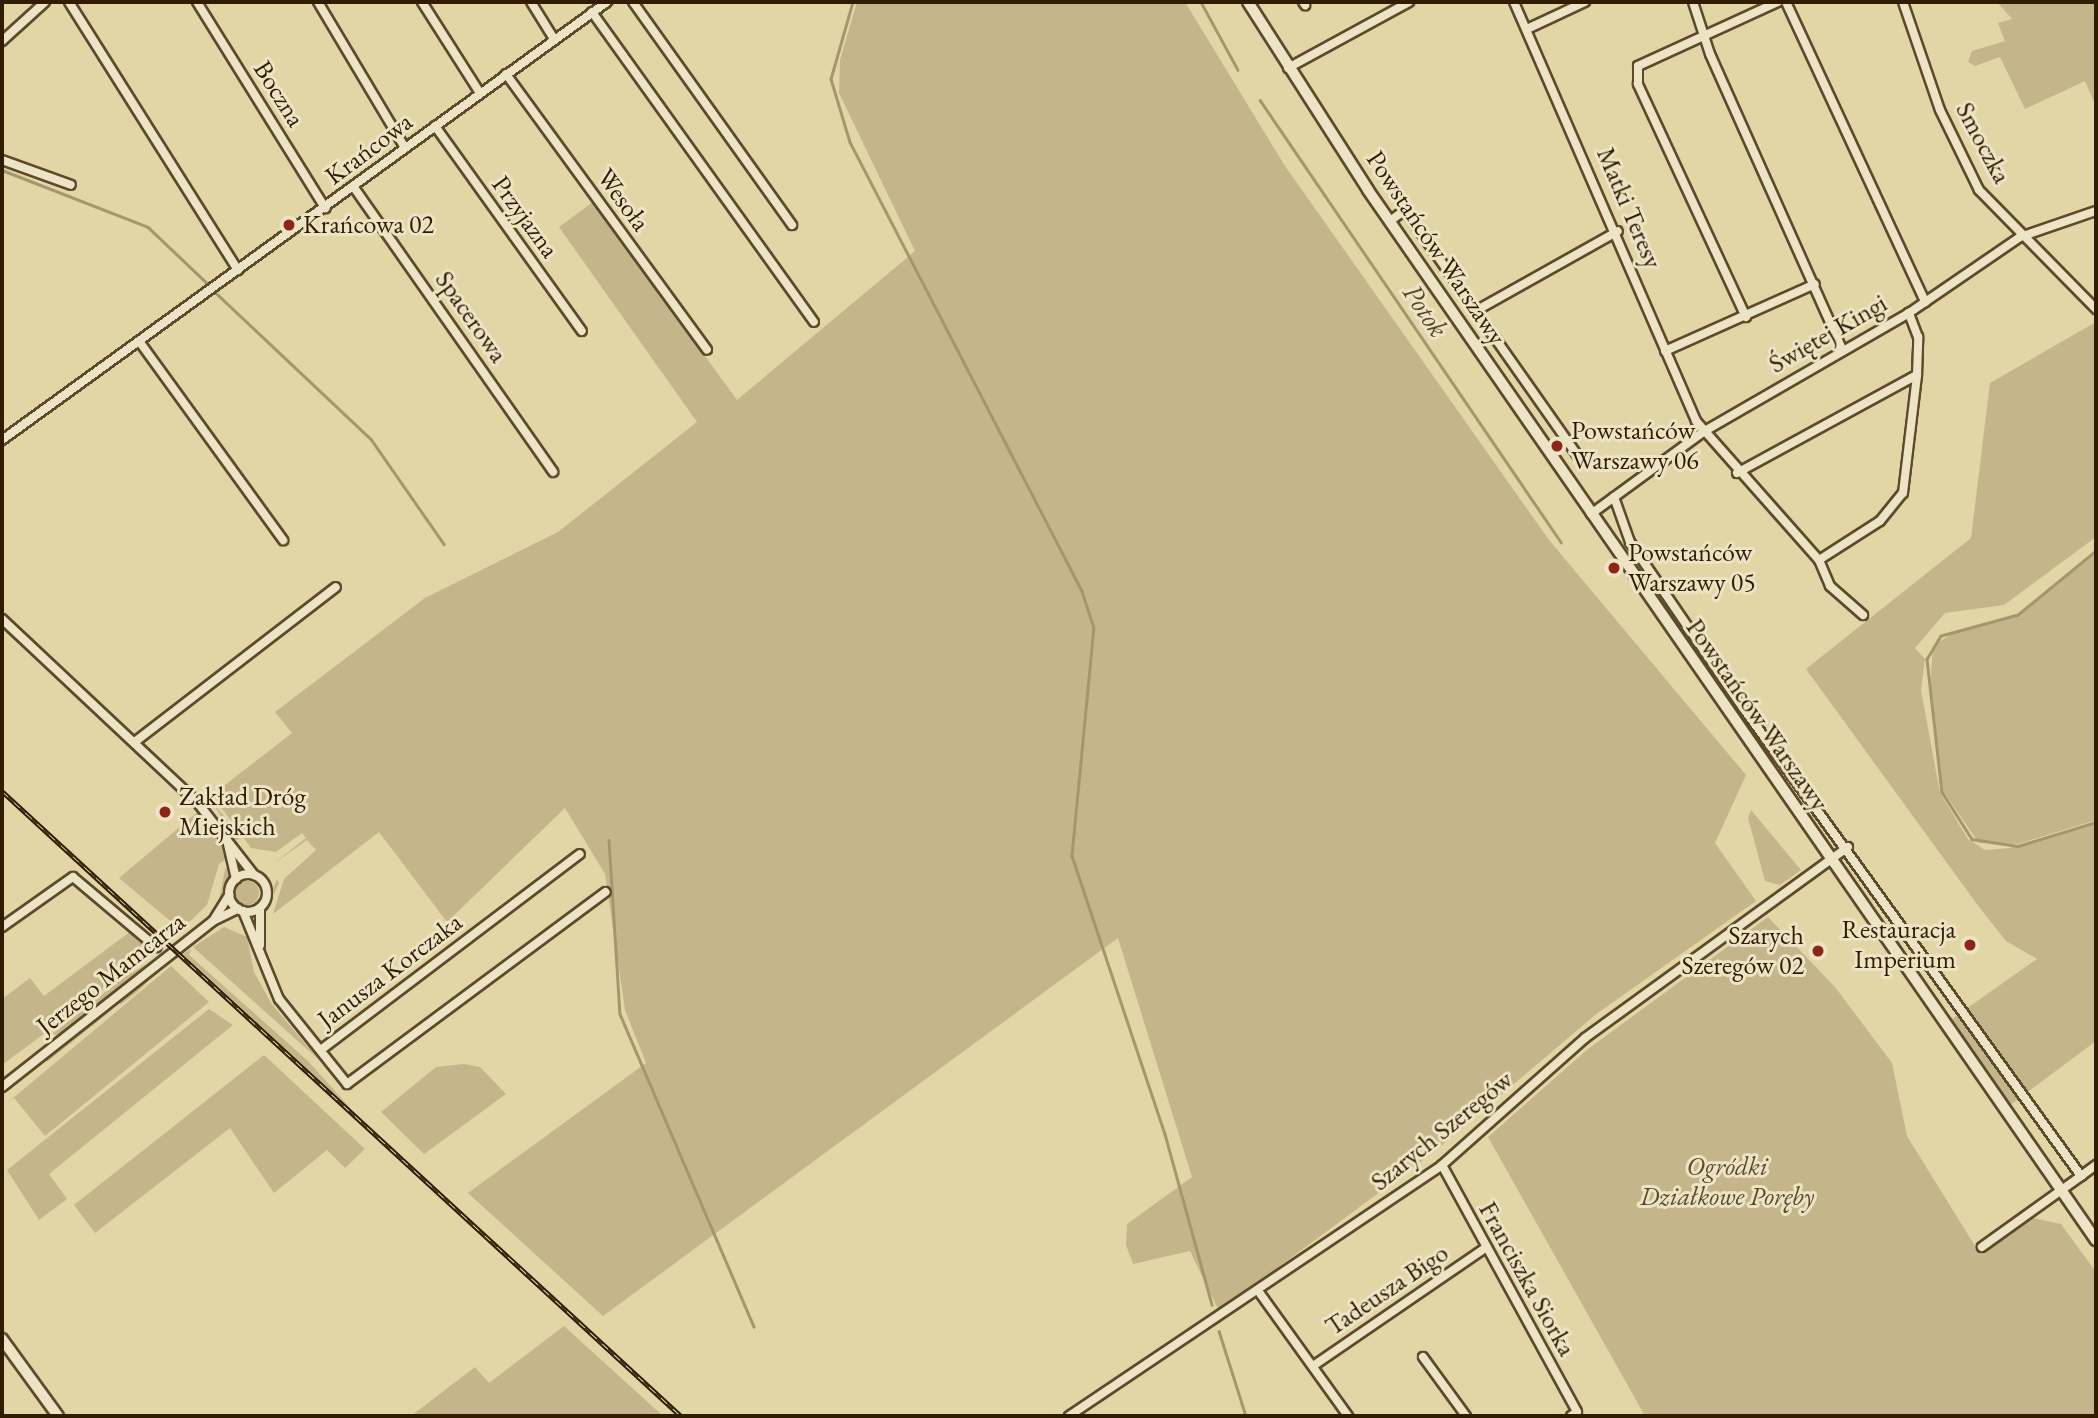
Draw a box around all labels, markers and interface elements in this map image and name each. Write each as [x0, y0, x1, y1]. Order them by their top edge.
street label: Boczna [247, 55, 311, 133]
street label: Smoczka [1949, 97, 2017, 189]
street label: Krańcowa [319, 106, 419, 192]
street label: Matki Teresy [1590, 143, 1668, 273]
street label: Powstańców Warszawy [1360, 145, 1512, 351]
street label: Wesoła [590, 163, 656, 237]
street label: Przyjazna [485, 170, 565, 264]
place label: Krańcowa 02 [303, 209, 434, 241]
marker: Krańcowa 02 [281, 217, 297, 233]
street label: Spacerowa [428, 265, 514, 369]
water label: Potok [1396, 277, 1456, 343]
street label: Świętej Kingi [1763, 288, 1893, 380]
place label: Powstańców Warszawy 06 [1571, 415, 1699, 476]
marker: Powstańców Warszawy 06 [1549, 438, 1565, 454]
place label: Powstańców Warszawy 05 [1628, 537, 1756, 598]
marker: Powstańców Warszawy 05 [1606, 560, 1622, 576]
street label: Powstańców Warszawy [1679, 613, 1835, 817]
place label: Zakład Dróg Miejskich [179, 781, 306, 842]
marker: Zakład Dróg Miejskich [157, 804, 173, 820]
street label: Jerzego Mamcarza [31, 906, 191, 1042]
street label: Janusza Korczaka [312, 907, 468, 1035]
place label: Restauracja Imperium [1841, 914, 1956, 976]
place label: Szarych Szeregów 02 [1681, 920, 1804, 982]
marker: Restauracja Imperium [1962, 937, 1978, 953]
marker: Szarych Szeregów 02 [1810, 943, 1826, 959]
street label: Szarych Szeregów [1365, 1064, 1519, 1198]
park label: Ogródki Działkowe Poręby [1640, 1151, 1814, 1212]
street label: Franciszka Siorka [1472, 1196, 1582, 1362]
street label: Tadeusza Bigo [1320, 1237, 1454, 1343]

